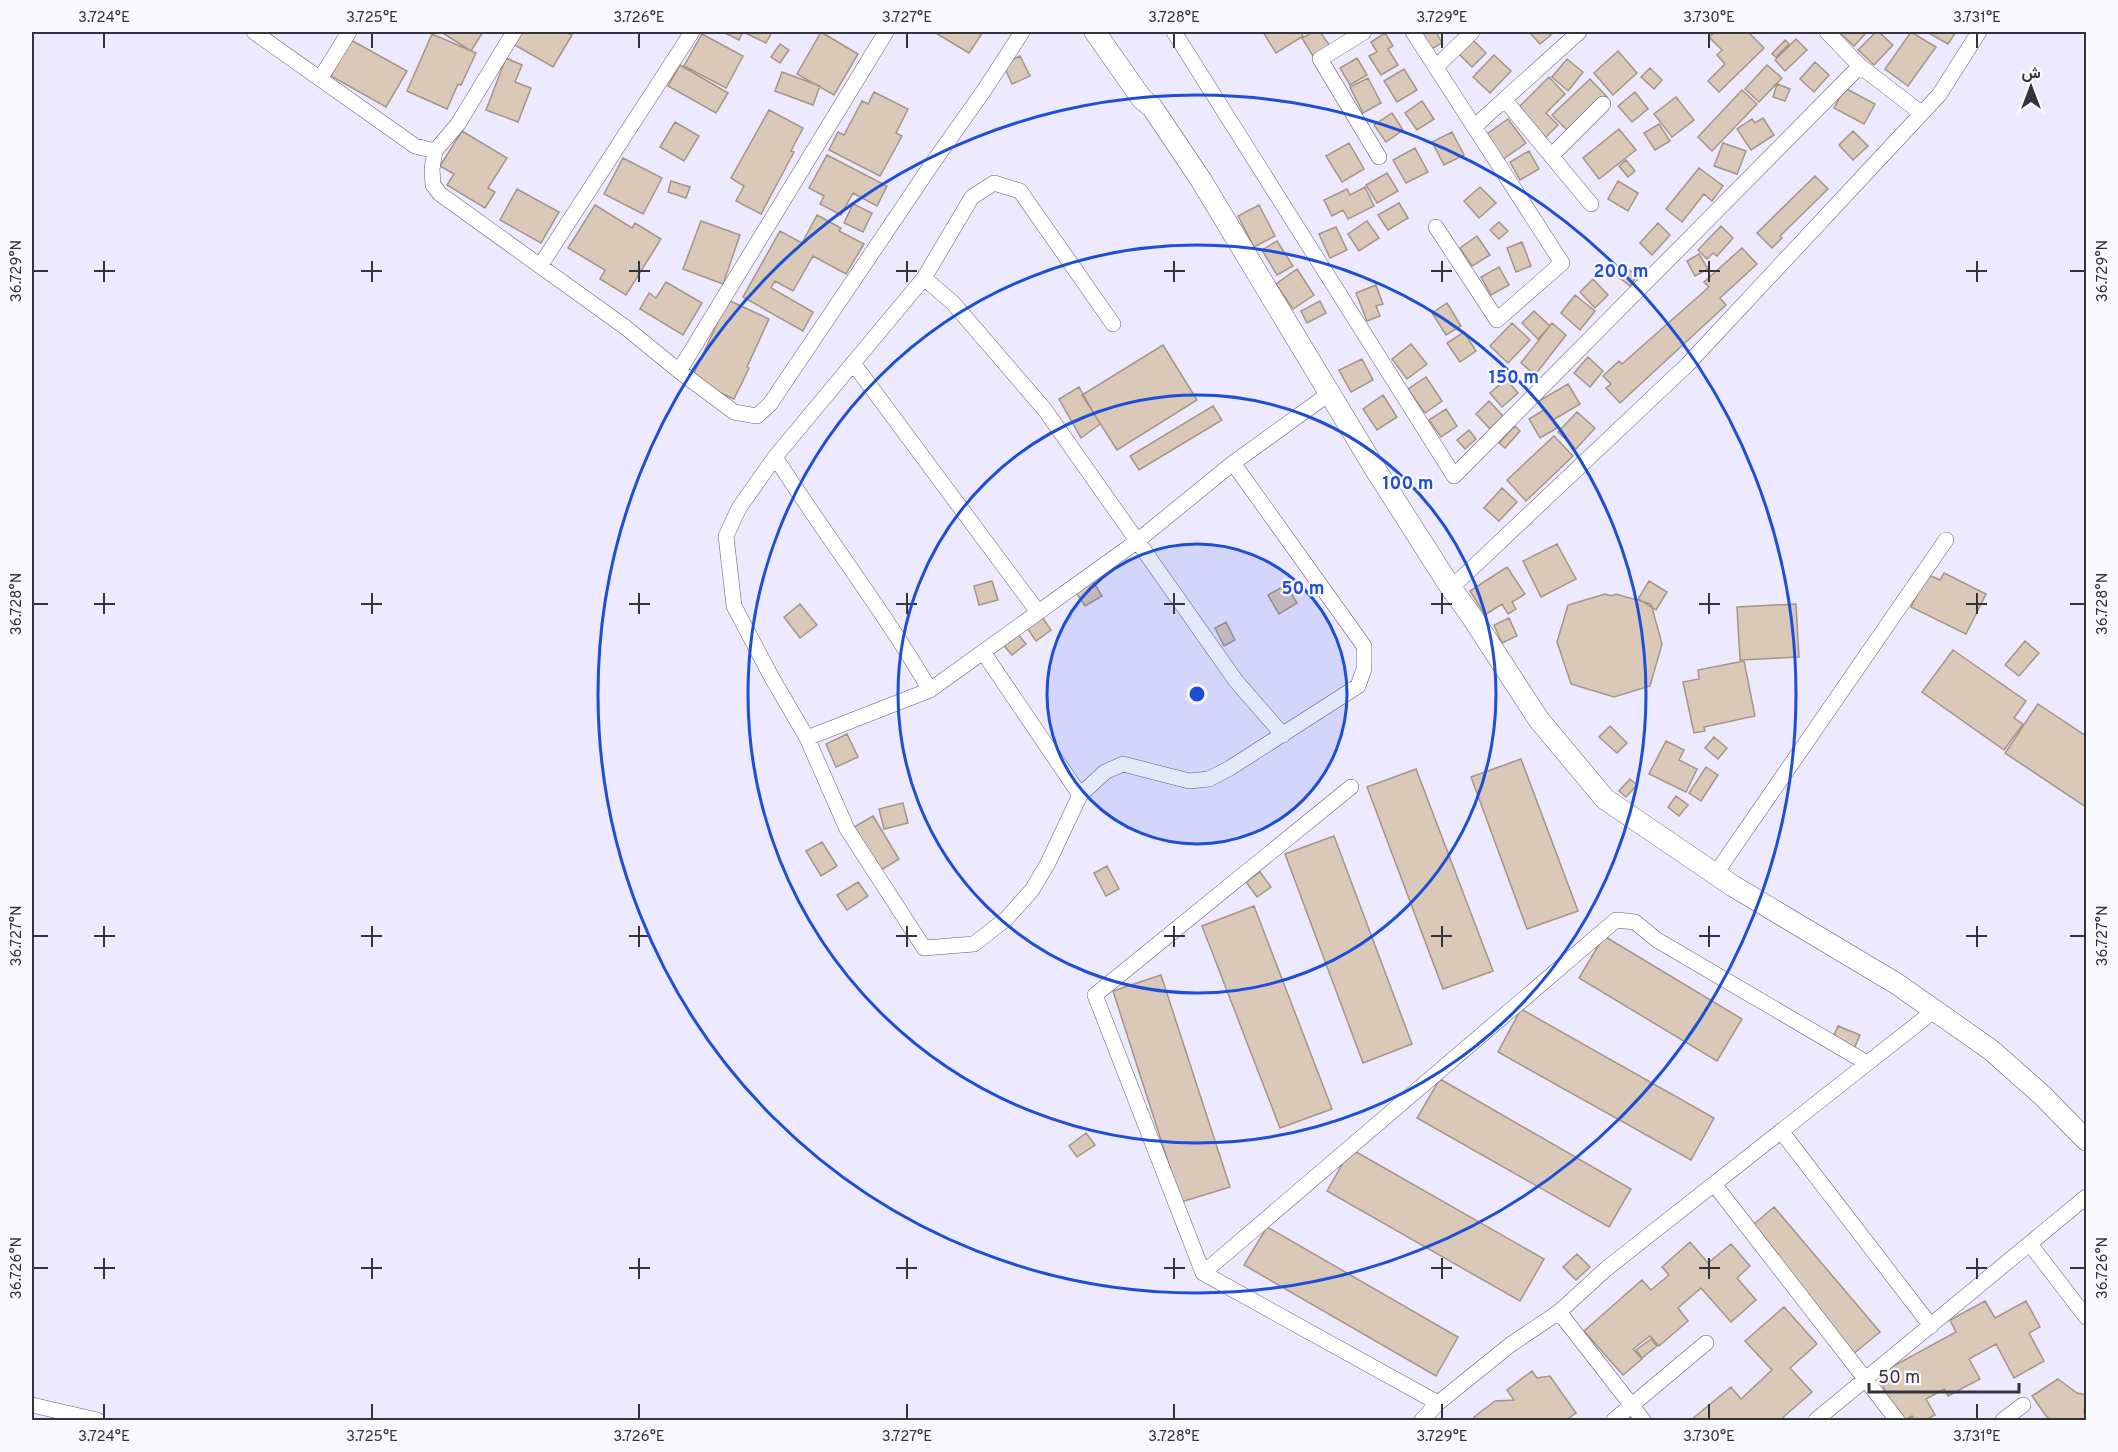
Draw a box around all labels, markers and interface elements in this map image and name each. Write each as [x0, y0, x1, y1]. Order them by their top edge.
text: 3.724°E [78, 9, 130, 28]
text: 3.725°E [346, 9, 398, 28]
text: 3.726°E [613, 9, 665, 28]
text: 3.727°E [882, 9, 932, 28]
text: 3.728°E [1148, 9, 1200, 28]
text: 3.729°E [1416, 9, 1468, 28]
text: 3.730°E [1683, 9, 1735, 28]
text: 3.731°E [1953, 9, 2001, 28]
north arrow [2001, 57, 2061, 117]
text: ش [2021, 64, 2041, 84]
text: 36.729°N [8, 240, 27, 302]
text: 36.729°N [2094, 240, 2113, 302]
text: 200 m [1593, 261, 1649, 284]
text: 150 m [1489, 367, 1539, 390]
text: 100 m [1382, 473, 1434, 496]
text: 36.728°N [8, 573, 27, 635]
text: 36.728°N [2094, 573, 2113, 635]
text: 50 m [1281, 578, 1325, 601]
centre of rings [1187, 684, 1207, 704]
text: 36.727°N [8, 905, 27, 967]
text: 36.727°N [2094, 905, 2113, 967]
text: 36.726°N [8, 1237, 27, 1299]
text: 36.726°N [2094, 1237, 2113, 1299]
scale bar [1869, 1356, 2019, 1394]
text: 50 m [1878, 1367, 1920, 1390]
text: 3.724°E [78, 1428, 130, 1447]
text: 3.725°E [346, 1428, 398, 1447]
text: 3.726°E [613, 1428, 665, 1447]
text: 3.727°E [882, 1428, 932, 1447]
text: 3.728°E [1148, 1428, 1200, 1447]
text: 3.729°E [1416, 1428, 1468, 1447]
text: 3.730°E [1683, 1428, 1735, 1447]
text: 3.731°E [1953, 1428, 2001, 1447]

